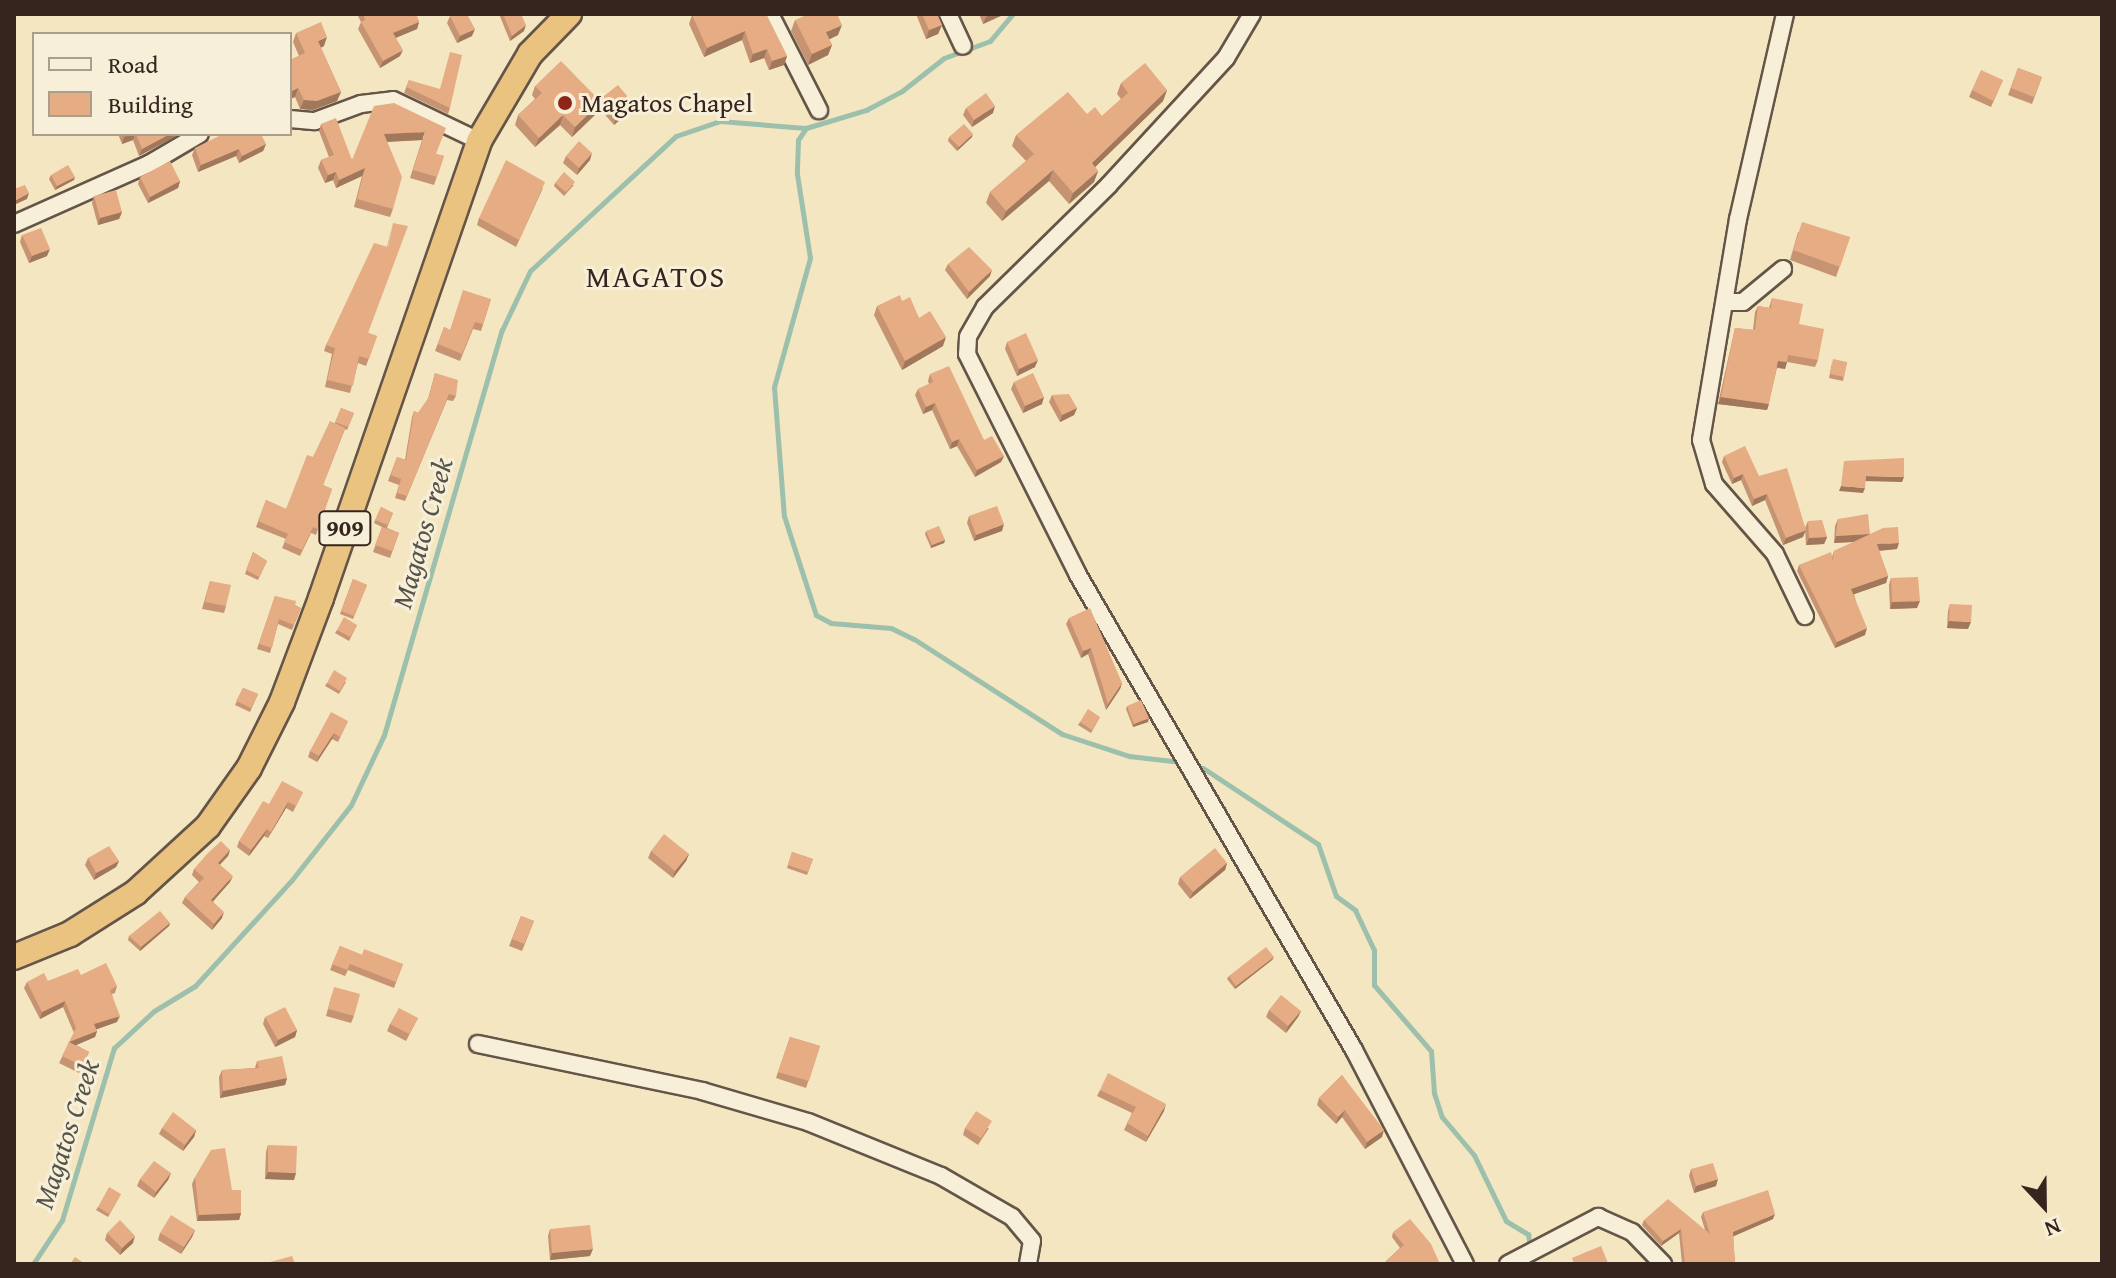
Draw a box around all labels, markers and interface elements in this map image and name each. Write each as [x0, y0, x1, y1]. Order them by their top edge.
legend [32, 32, 292, 136]
text: Road [108, 47, 158, 82]
text: Building [108, 87, 193, 122]
place label: Magatos Chapel [581, 87, 753, 119]
marker: Magatos Chapel [556, 94, 574, 112]
district label: MAGATOS [586, 258, 726, 294]
water label: Magatos Creek [384, 454, 460, 612]
road number: 909 [317, 508, 373, 548]
water label: Magatos Creek [26, 1055, 106, 1213]
north arrow [2004, 1166, 2084, 1246]
text: N [2040, 1211, 2066, 1246]

